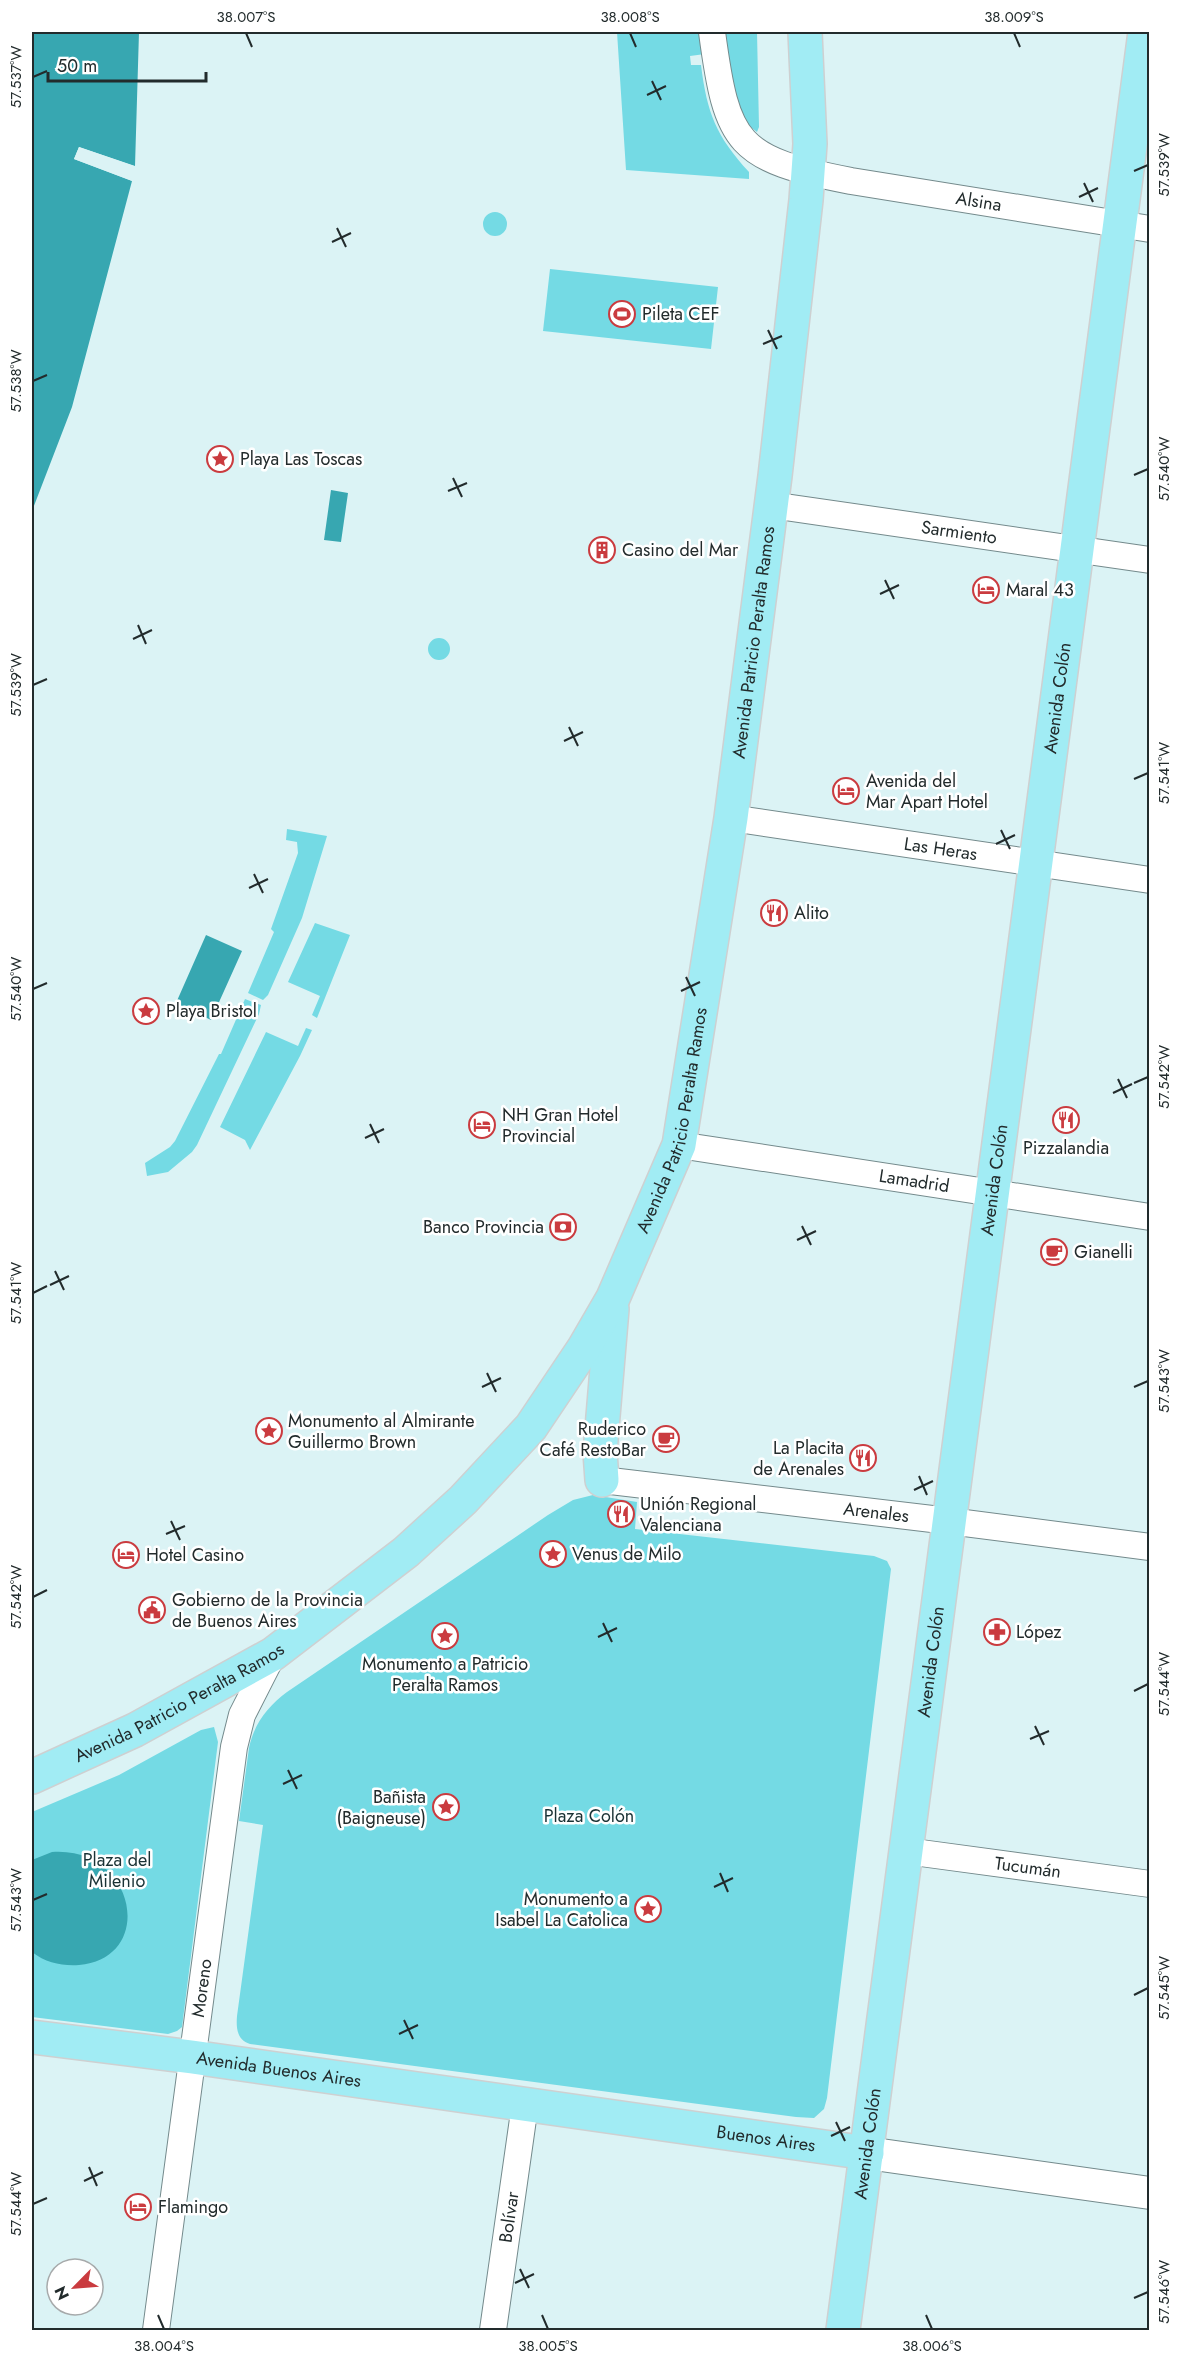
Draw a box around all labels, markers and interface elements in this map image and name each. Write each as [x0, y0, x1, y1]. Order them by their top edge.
text: 38.007°S [217, 6, 275, 28]
text: 38.008°S [600, 6, 660, 28]
text: 38.009°S [984, 6, 1044, 28]
scale bar [48, 45, 206, 83]
text: 57.537°W [5, 46, 27, 108]
text: 50 m [57, 53, 97, 79]
text: 57.539°W [1153, 133, 1175, 197]
street label: Alsina [954, 185, 1003, 218]
sports icon: Pileta CEF [607, 299, 637, 329]
place label: Pileta CEF [642, 301, 720, 327]
text: 57.538°W [5, 349, 27, 413]
text: 57.540°W [1153, 437, 1175, 501]
place icon: Playa Las Toscas [205, 444, 235, 474]
place label: Playa Las Toscas [240, 446, 362, 472]
street label: Sarmiento [919, 514, 999, 551]
street label: Avenida Patricio Peralta Ramos [726, 525, 781, 760]
building icon: Casino del Mar [587, 535, 617, 565]
place label: Casino del Mar [622, 537, 739, 563]
hotel icon: Maral 43 [971, 575, 1001, 605]
place label: Maral 43 [1006, 577, 1074, 603]
street label: Avenida Colón [1037, 641, 1078, 755]
text: 57.539°W [5, 653, 27, 717]
text: 57.541°W [1153, 742, 1175, 804]
place label: Avenida del Mar Apart Hotel [866, 768, 988, 815]
hotel icon: Avenida del Mar Apart Hotel [831, 776, 861, 806]
street label: Las Heras [902, 831, 979, 867]
restaurant icon: Alito [759, 898, 789, 928]
place label: Alito [794, 900, 829, 926]
text: 57.540°W [5, 957, 27, 1021]
place icon: Playa Bristol [131, 996, 161, 1026]
place label: Playa Bristol [166, 998, 257, 1024]
street label: Avenida Patricio Peralta Ramos [629, 1006, 714, 1237]
text: 57.542°W [1153, 1045, 1175, 1109]
place label: NH Gran Hotel Provincial [502, 1102, 618, 1149]
restaurant icon: Pizzalandia [1051, 1105, 1081, 1135]
hotel icon: NH Gran Hotel Provincial [467, 1110, 497, 1140]
street label: Avenida Colón [974, 1123, 1014, 1237]
place label: Pizzalandia [1023, 1135, 1109, 1161]
street label: Lamadrid [877, 1163, 951, 1199]
bank icon: Banco Provincia [548, 1212, 578, 1242]
place label: Banco Provincia [423, 1214, 544, 1240]
cafe icon: Gianelli [1039, 1237, 1069, 1267]
place label: Gianelli [1074, 1239, 1133, 1265]
text: 57.541°W [5, 1262, 27, 1324]
text: 57.543°W [1153, 1349, 1175, 1413]
place label: Monumento al Almirante Guillermo Brown [288, 1408, 474, 1455]
place icon: Monumento al Almirante Guillermo Brown [254, 1416, 284, 1446]
place label: Ruderico Café RestoBar [540, 1416, 647, 1463]
cafe icon: Ruderico Café RestoBar [651, 1424, 681, 1454]
place label: La Placita de Arenales [753, 1435, 844, 1482]
restaurant icon: La Placita de Arenales [848, 1443, 878, 1473]
place label: Unión Regional Valenciana [640, 1491, 756, 1538]
street label: Arenales [842, 1496, 910, 1529]
restaurant icon: Unión Regional Valenciana [606, 1499, 636, 1529]
place icon: Venus de Milo [538, 1539, 568, 1569]
hotel icon: Hotel Casino [111, 1540, 141, 1570]
place label: Venus de Milo [572, 1541, 682, 1567]
place label: Hotel Casino [146, 1542, 244, 1568]
text: 57.542°W [5, 1565, 27, 1629]
place label: Gobierno de la Provincia de Buenos Aires [172, 1587, 363, 1634]
public building icon: Gobierno de la Provincia de Buenos Aires [137, 1595, 167, 1625]
street label: Avenida Colón [911, 1605, 951, 1719]
pharmacy icon: López [982, 1617, 1012, 1647]
place label: López [1016, 1619, 1062, 1645]
place icon: Monumento a Patricio Peralta Ramos [430, 1621, 460, 1651]
street label: Avenida Patricio Peralta Ramos [70, 1637, 290, 1769]
place label: Monumento a Patricio Peralta Ramos [362, 1651, 528, 1698]
text: 57.544°W [1153, 1652, 1175, 1716]
place label: Bañista (Baigneuse) [337, 1784, 426, 1831]
place icon: Bañista (Baigneuse) [431, 1792, 461, 1822]
park label: Plaza Colón [544, 1803, 634, 1829]
park label: Plaza del Milenio [83, 1847, 151, 1894]
street label: Tucumán [993, 1850, 1063, 1885]
text: 57.543°W [5, 1868, 27, 1932]
place label: Monumento a Isabel La Catolica [495, 1886, 628, 1933]
place icon: Monumento a Isabel La Catolica [633, 1894, 663, 1924]
text: 57.545°W [1153, 1956, 1175, 2020]
street label: Moreno [185, 1957, 219, 2019]
street label: Avenida Buenos Aires [195, 2045, 363, 2094]
street label: Avenida Colón [847, 2086, 888, 2201]
street label: Buenos Aires [715, 2119, 817, 2159]
text: 57.544°W [5, 2172, 27, 2236]
street label: Bolívar [493, 2189, 526, 2244]
hotel icon: Flamingo [123, 2192, 153, 2222]
place label: Flamingo [158, 2194, 228, 2220]
north arrow [45, 2257, 105, 2317]
text: 57.546°W [1153, 2260, 1175, 2324]
text: N [49, 2283, 75, 2304]
text: 38.004°S [134, 2335, 194, 2357]
text: 38.005°S [518, 2335, 578, 2357]
text: 38.006°S [902, 2335, 962, 2357]

